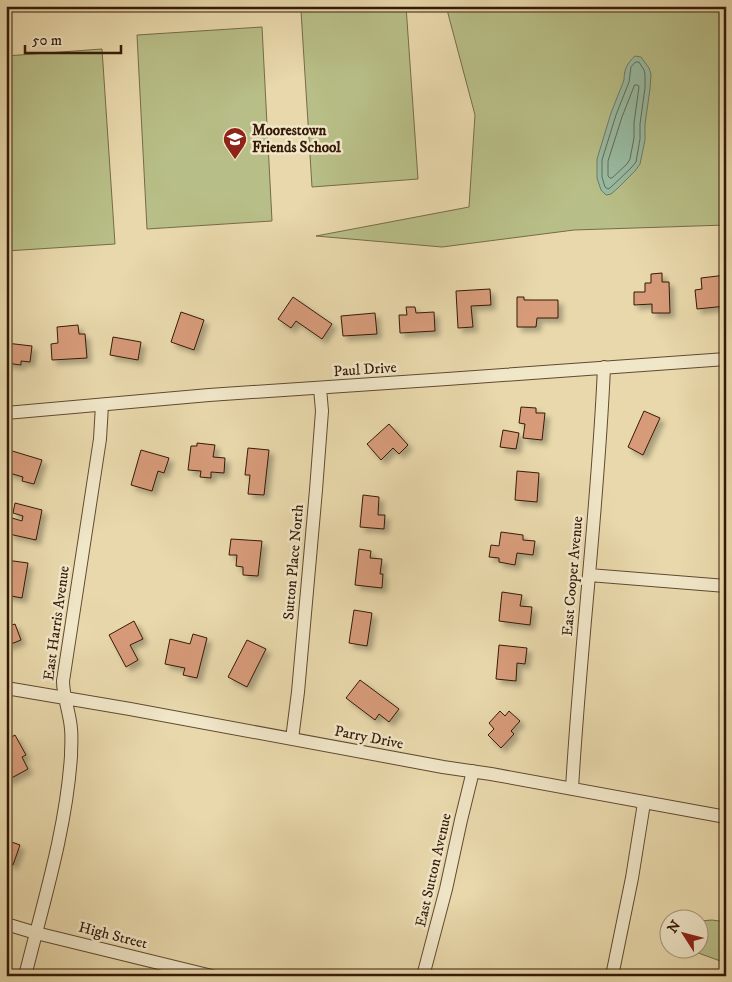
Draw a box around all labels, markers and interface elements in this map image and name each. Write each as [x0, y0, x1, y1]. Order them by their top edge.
scale bar [25, 22, 121, 54]
text: 50 m [32, 31, 62, 50]
place label: Moorestown Friends School [252, 121, 341, 157]
school or university icon: Moorestown Friends School [222, 126, 248, 160]
street label: Paul Drive [333, 358, 397, 381]
street label: Sutton Place North [279, 503, 308, 621]
street label: East Cooper Avenue [558, 515, 587, 637]
street label: East Harris Avenue [39, 565, 74, 682]
street label: Parry Drive [333, 721, 405, 753]
street label: East Sutton Avenue [411, 811, 456, 929]
north arrow [660, 910, 710, 960]
text: N [664, 917, 685, 937]
street label: High Street [76, 918, 149, 953]

